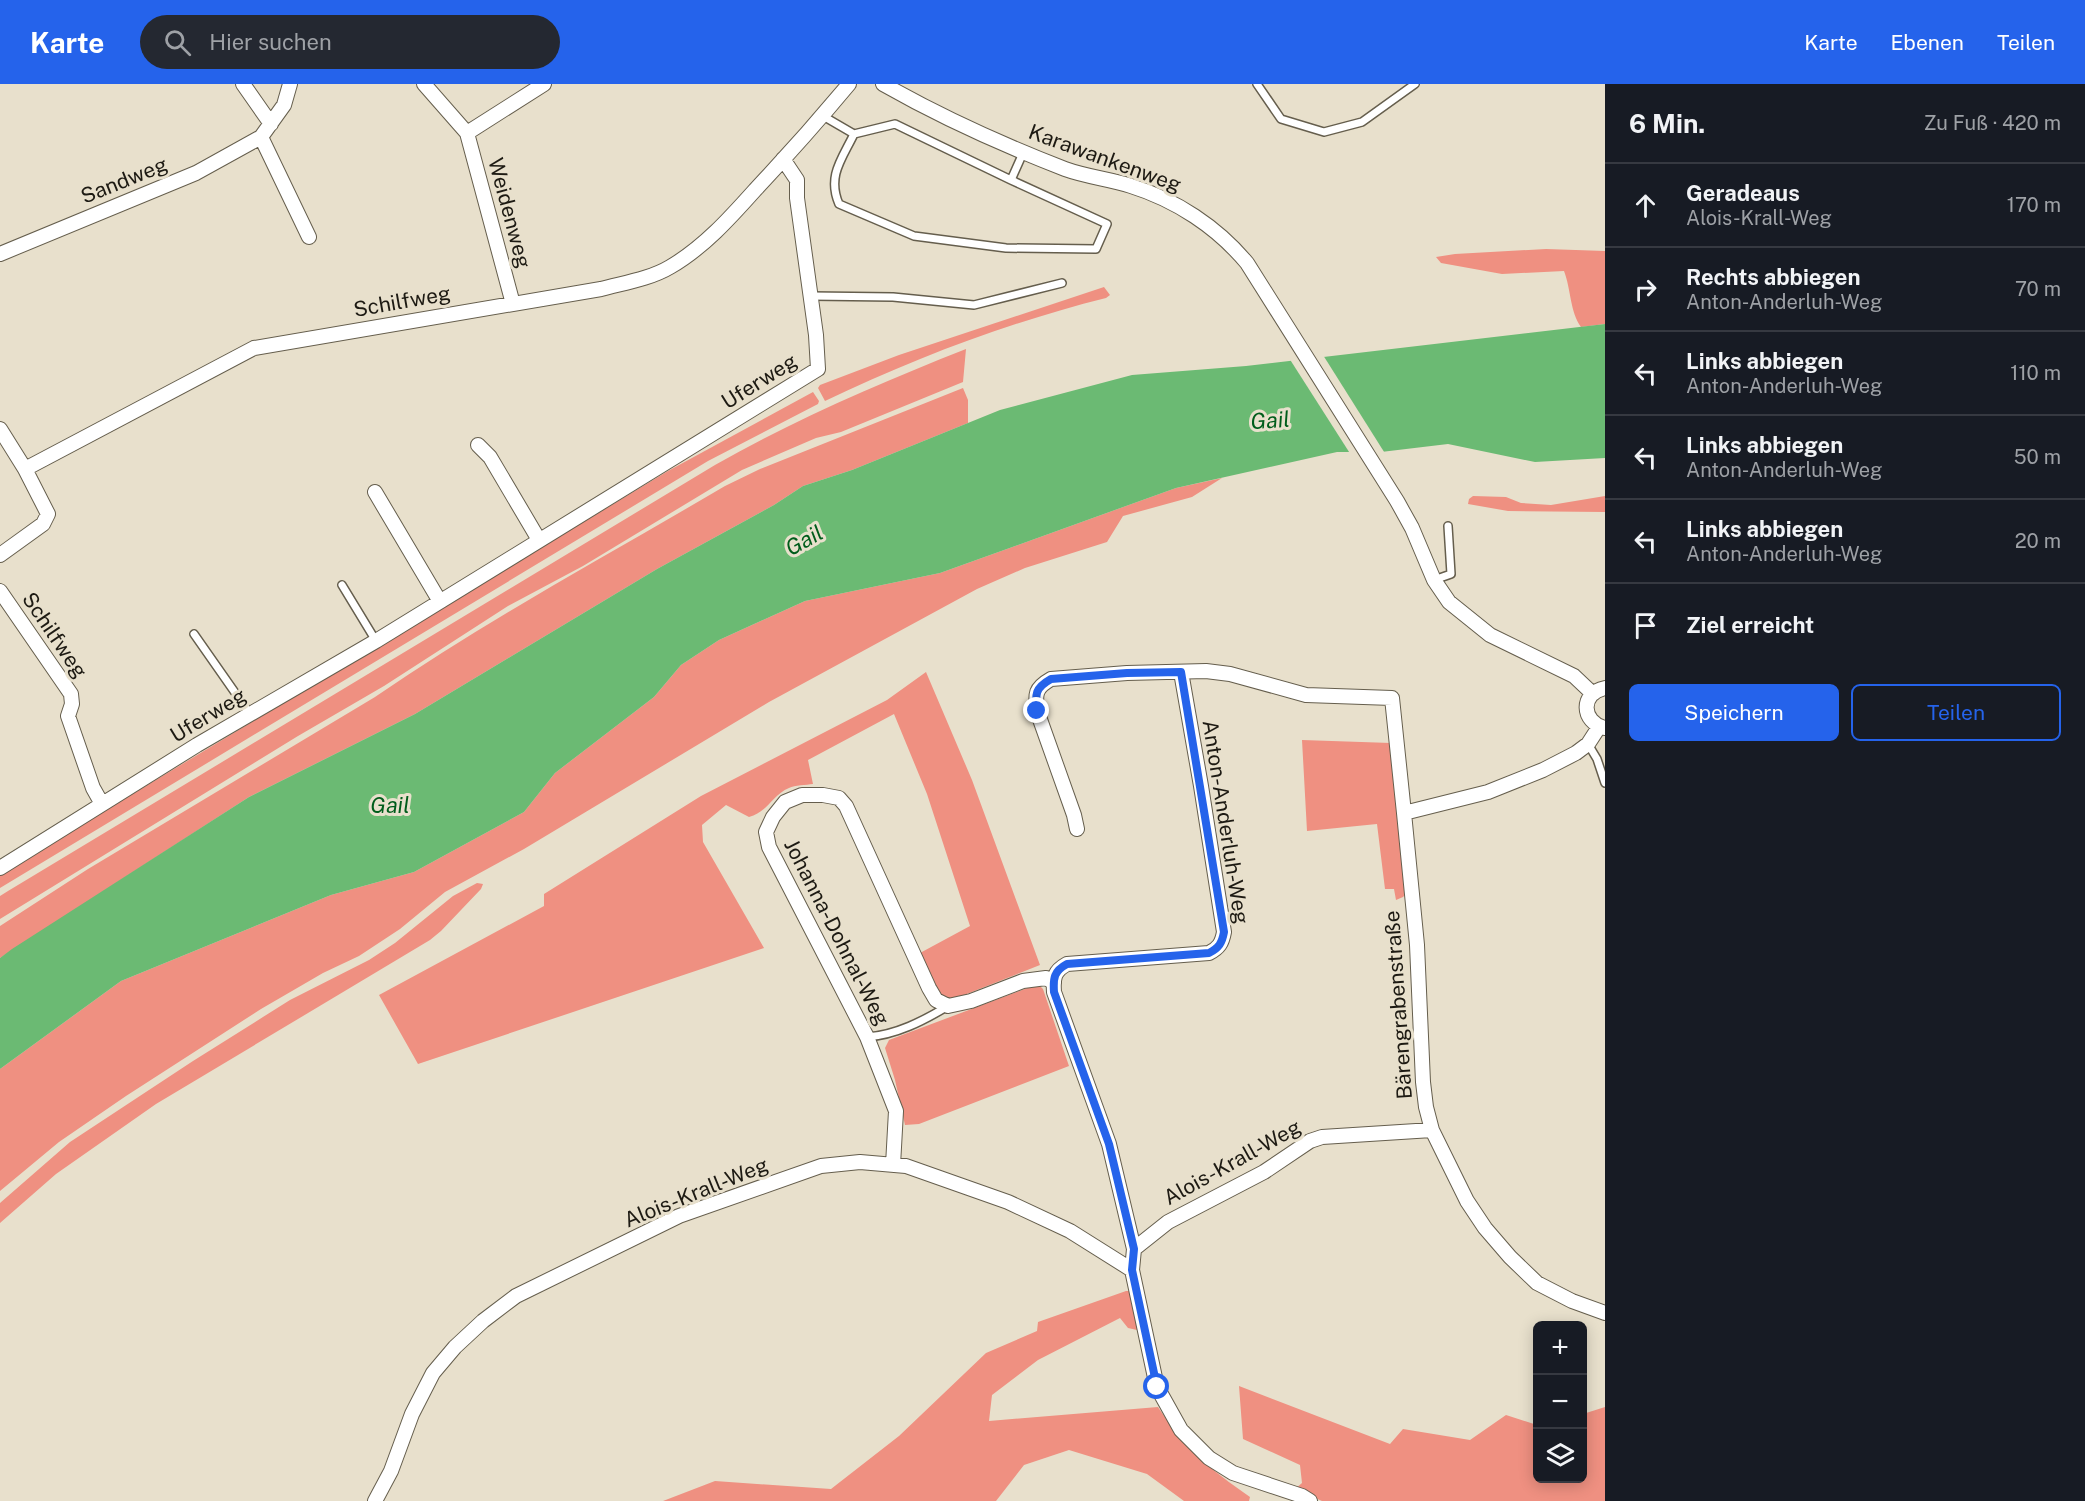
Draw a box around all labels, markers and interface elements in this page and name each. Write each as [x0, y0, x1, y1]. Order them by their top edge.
search box [140, 15, 560, 69]
text: Karte [30, 26, 104, 59]
icon: search [161, 26, 194, 59]
text: Hier suchen [209, 29, 332, 55]
text: Karte [1804, 30, 1858, 55]
text: Ebenen [1891, 30, 1964, 55]
text: Teilen [1997, 30, 2055, 55]
text: 6 Min. [1629, 108, 1705, 139]
text: Zu Fuß · 420 m [1924, 111, 2061, 135]
street label: Karawankenweg [1025, 119, 1185, 197]
street label: Sandweg [77, 151, 171, 209]
street label: Weidenweg [483, 155, 537, 271]
text: Geradeaus [1686, 180, 1800, 206]
icon: ahead [1629, 189, 1662, 222]
text: 170 m [2007, 193, 2061, 217]
text: Alois-Krall-Weg [1686, 206, 1832, 230]
text: Rechts abbiegen [1686, 264, 1861, 290]
icon: right [1629, 273, 1662, 306]
text: 70 m [2015, 277, 2061, 301]
street label: Schilfweg [351, 280, 453, 322]
text: Anton-Anderluh-Weg [1686, 290, 1882, 314]
street label: Uferweg [717, 348, 801, 414]
text: Links abbiegen [1686, 348, 1843, 374]
icon: left [1629, 357, 1662, 390]
text: 110 m [2010, 361, 2061, 385]
text: Anton-Anderluh-Weg [1686, 374, 1882, 398]
water label: Gail [1249, 406, 1291, 434]
text: Links abbiegen [1686, 432, 1843, 458]
icon: left [1629, 441, 1662, 474]
text: 50 m [2014, 445, 2061, 469]
text: Anton-Anderluh-Weg [1686, 458, 1882, 482]
text: Links abbiegen [1686, 516, 1843, 542]
water label: Gail [780, 519, 828, 561]
icon: left [1629, 525, 1662, 558]
text: 20 m [2015, 529, 2061, 553]
text: Anton-Anderluh-Weg [1686, 542, 1882, 566]
street label: Schilfweg [17, 587, 93, 683]
icon: arrive [1629, 609, 1662, 642]
text: Ziel erreicht [1686, 612, 1814, 638]
street label: Uferweg [165, 683, 251, 747]
button: Speichern [1629, 684, 1839, 741]
button: Teilen [1851, 684, 2061, 741]
route end [1023, 697, 1049, 723]
street label: Anton-Anderluh-Weg [1198, 718, 1254, 926]
water label: Gail [370, 792, 410, 818]
street label: Johanna-Dohnal-Weg [779, 835, 895, 1029]
street label: Bärengrabenstraße [1379, 910, 1417, 1100]
street label: Alois-Krall-Weg [1159, 1114, 1305, 1210]
street label: Alois-Krall-Weg [620, 1152, 772, 1232]
map controls [1533, 1321, 1587, 1483]
button: + [1533, 1321, 1587, 1375]
route start [1143, 1373, 1169, 1399]
button: − [1533, 1375, 1587, 1429]
button: layers [1533, 1429, 1587, 1483]

